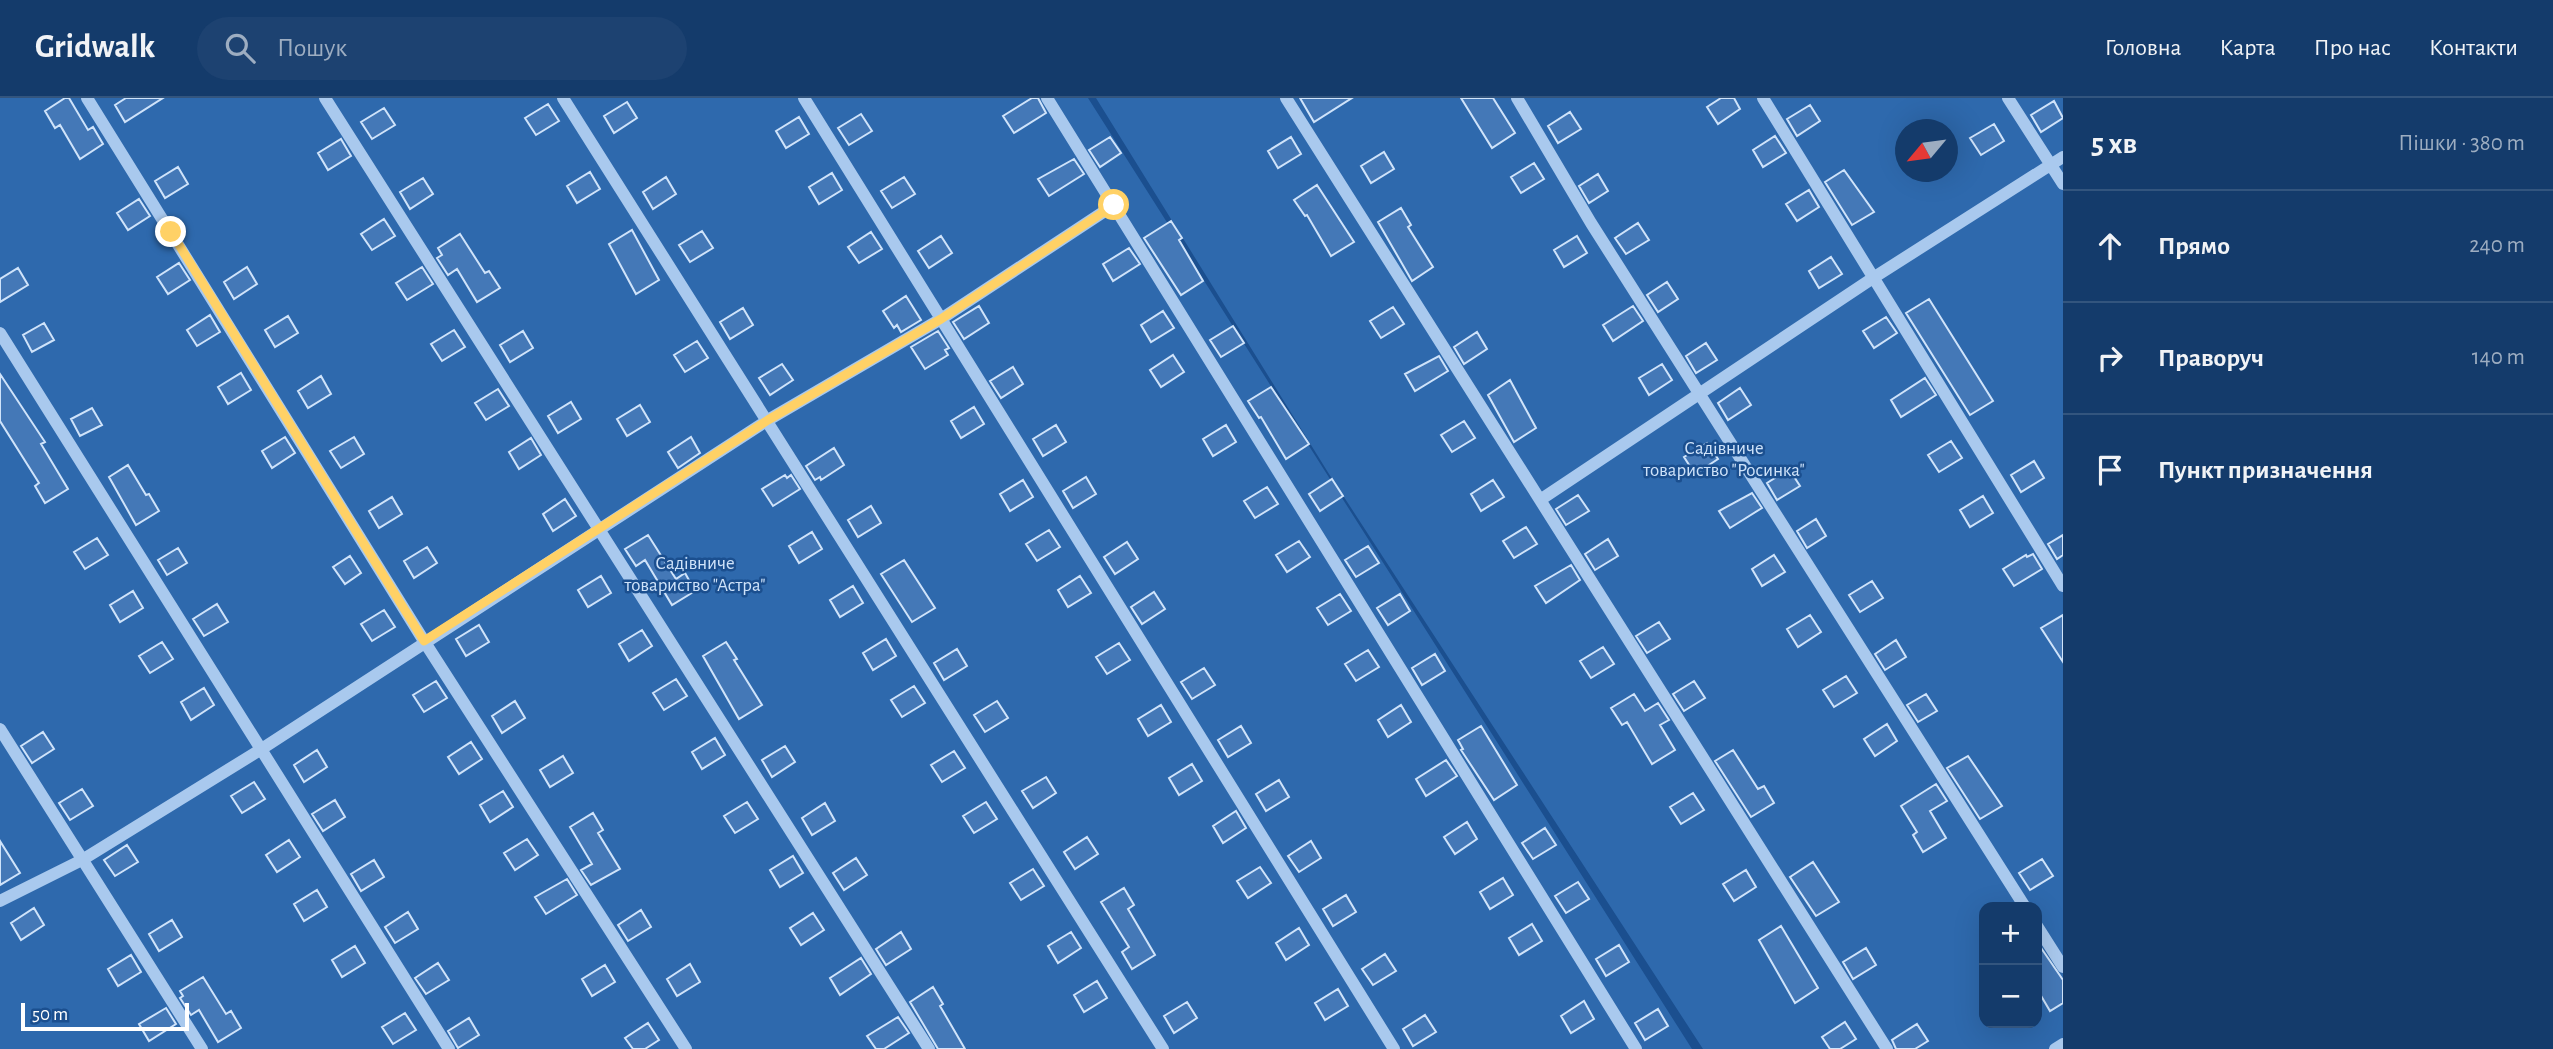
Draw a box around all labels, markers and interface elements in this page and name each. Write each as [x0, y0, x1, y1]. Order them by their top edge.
search box [197, 17, 687, 80]
icon: search [221, 29, 259, 67]
text: Gridwalk [35, 31, 155, 64]
text: Пошук [277, 35, 347, 61]
text: Головна [2105, 36, 2181, 60]
text: Карта [2219, 36, 2276, 60]
text: Про нас [2314, 36, 2391, 60]
text: Контакти [2429, 36, 2518, 60]
north arrow [1895, 119, 1958, 182]
text: 5 хв [2091, 129, 2137, 159]
text: Пішки · 380 m [2398, 132, 2525, 155]
route start [1098, 189, 1129, 220]
route end [155, 216, 186, 247]
icon: ahead [2091, 227, 2129, 265]
text: Прямо [2158, 233, 2230, 259]
text: 240 m [2469, 234, 2525, 257]
icon: right [2091, 339, 2129, 377]
text: Праворуч [2158, 345, 2264, 371]
text: 140 m [2472, 346, 2525, 369]
park label: Садівниче товариство "Росинка" [1642, 439, 1805, 480]
icon: arrive [2091, 451, 2129, 489]
text: Пункт призначення [2158, 457, 2373, 483]
park label: Садівниче товариство "Астра" [623, 554, 766, 595]
map controls [1979, 902, 2042, 1028]
button: + [1979, 902, 2042, 965]
button: − [1979, 965, 2042, 1028]
scale bar [21, 1000, 189, 1032]
text: 50 m [32, 1005, 68, 1024]

